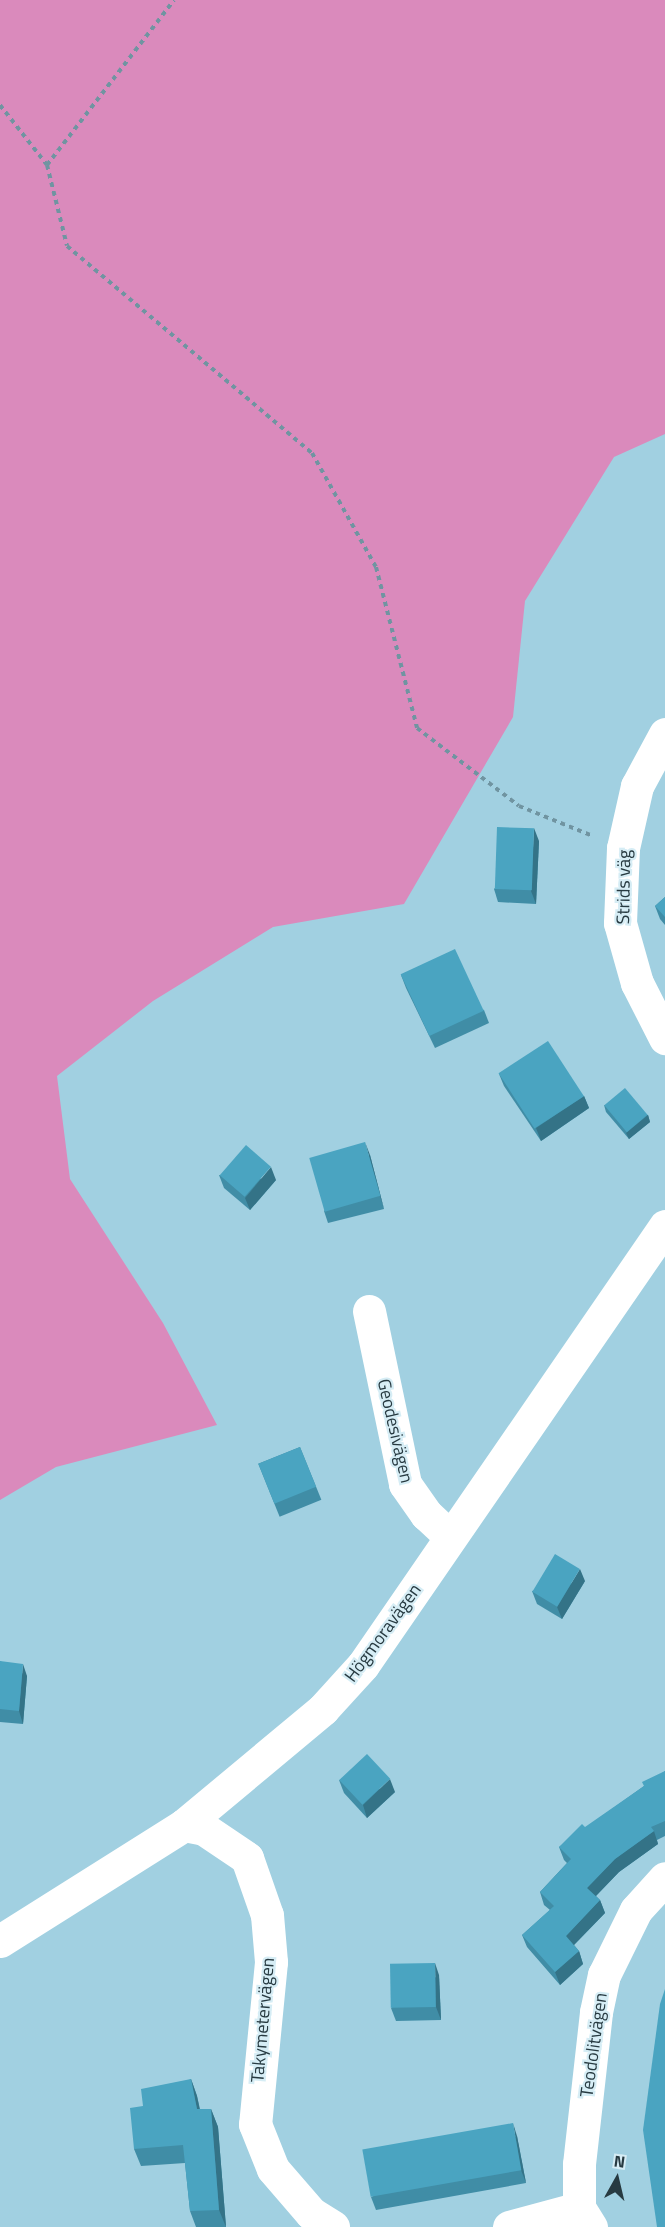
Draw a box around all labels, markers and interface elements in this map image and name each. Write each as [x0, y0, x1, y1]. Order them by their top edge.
street label: Strids väg [613, 849, 635, 925]
street label: Geodesivägen [373, 1377, 417, 1485]
street label: Högmoravägen [340, 1580, 426, 1686]
street label: Takymetervägen [247, 1957, 279, 2083]
street label: Teodolitvägen [576, 1991, 612, 2099]
north arrow [587, 2149, 647, 2209]
text: N [612, 2149, 627, 2174]

